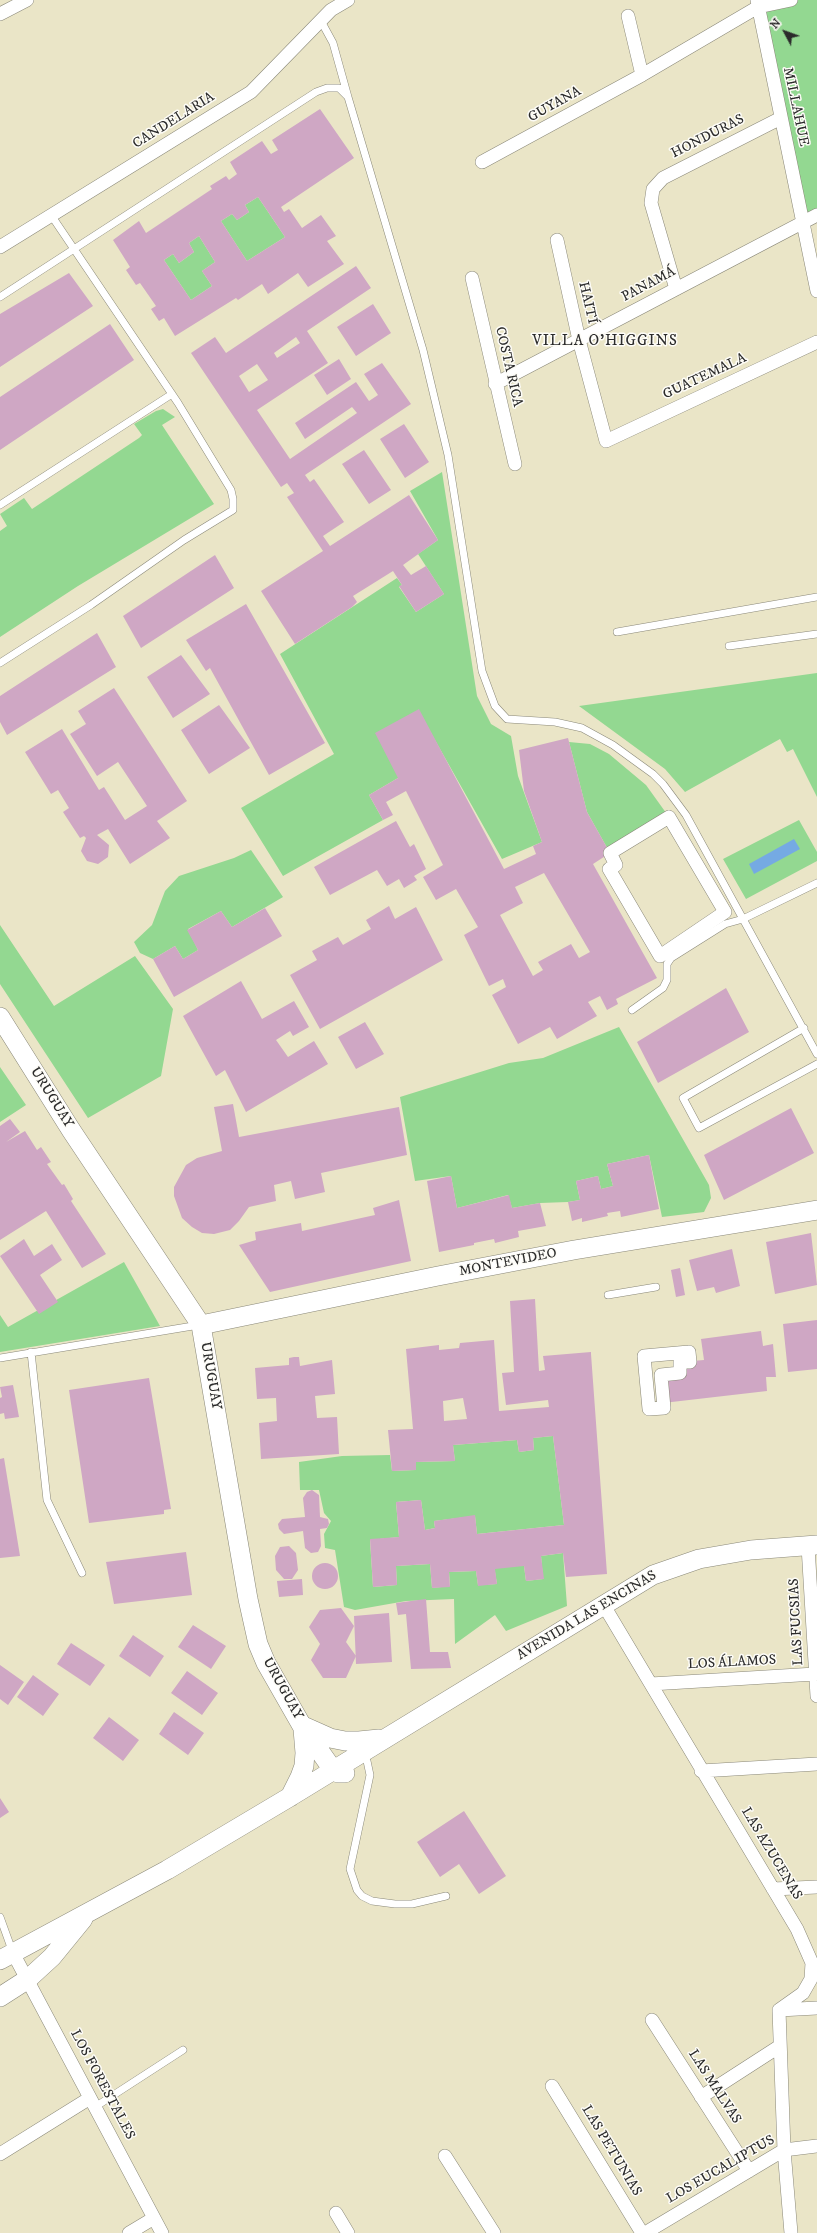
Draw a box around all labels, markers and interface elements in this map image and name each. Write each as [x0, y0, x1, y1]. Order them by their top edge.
north arrow [765, 12, 805, 52]
text: N [768, 16, 784, 32]
street label: MILLAHUE [778, 66, 812, 148]
street label: GUYANA [525, 84, 585, 126]
street label: CANDELARIA [130, 89, 218, 153]
street label: HONDURAS [669, 111, 747, 163]
street label: PANAMÁ [619, 264, 679, 306]
street label: HAITÍ [574, 280, 600, 326]
street label: COSTA RICA [491, 325, 525, 409]
district label: VILLA O'HIGGINS [532, 333, 678, 351]
street label: GUATEMALA [661, 350, 749, 404]
street label: URUGUAY [26, 1065, 76, 1131]
street label: MONTEVIDEO [458, 1245, 558, 1281]
street label: URUGUAY [196, 1341, 224, 1411]
street label: AVENIDA LAS ENCINAS [514, 1568, 660, 1664]
street label: LAS FUCSIAS [786, 1578, 808, 1666]
street label: LOS ÁLAMOS [687, 1652, 777, 1674]
street label: URUGUAY [258, 1655, 306, 1723]
street label: LAS AZUCENAS [737, 1805, 805, 1903]
street label: LOS FORESTALES [66, 2027, 138, 2143]
street label: LAS MALVAS [684, 2047, 744, 2127]
street label: LAS PETUNIAS [577, 2103, 645, 2199]
street label: LOS EUCALIPTUS [664, 2132, 778, 2208]

